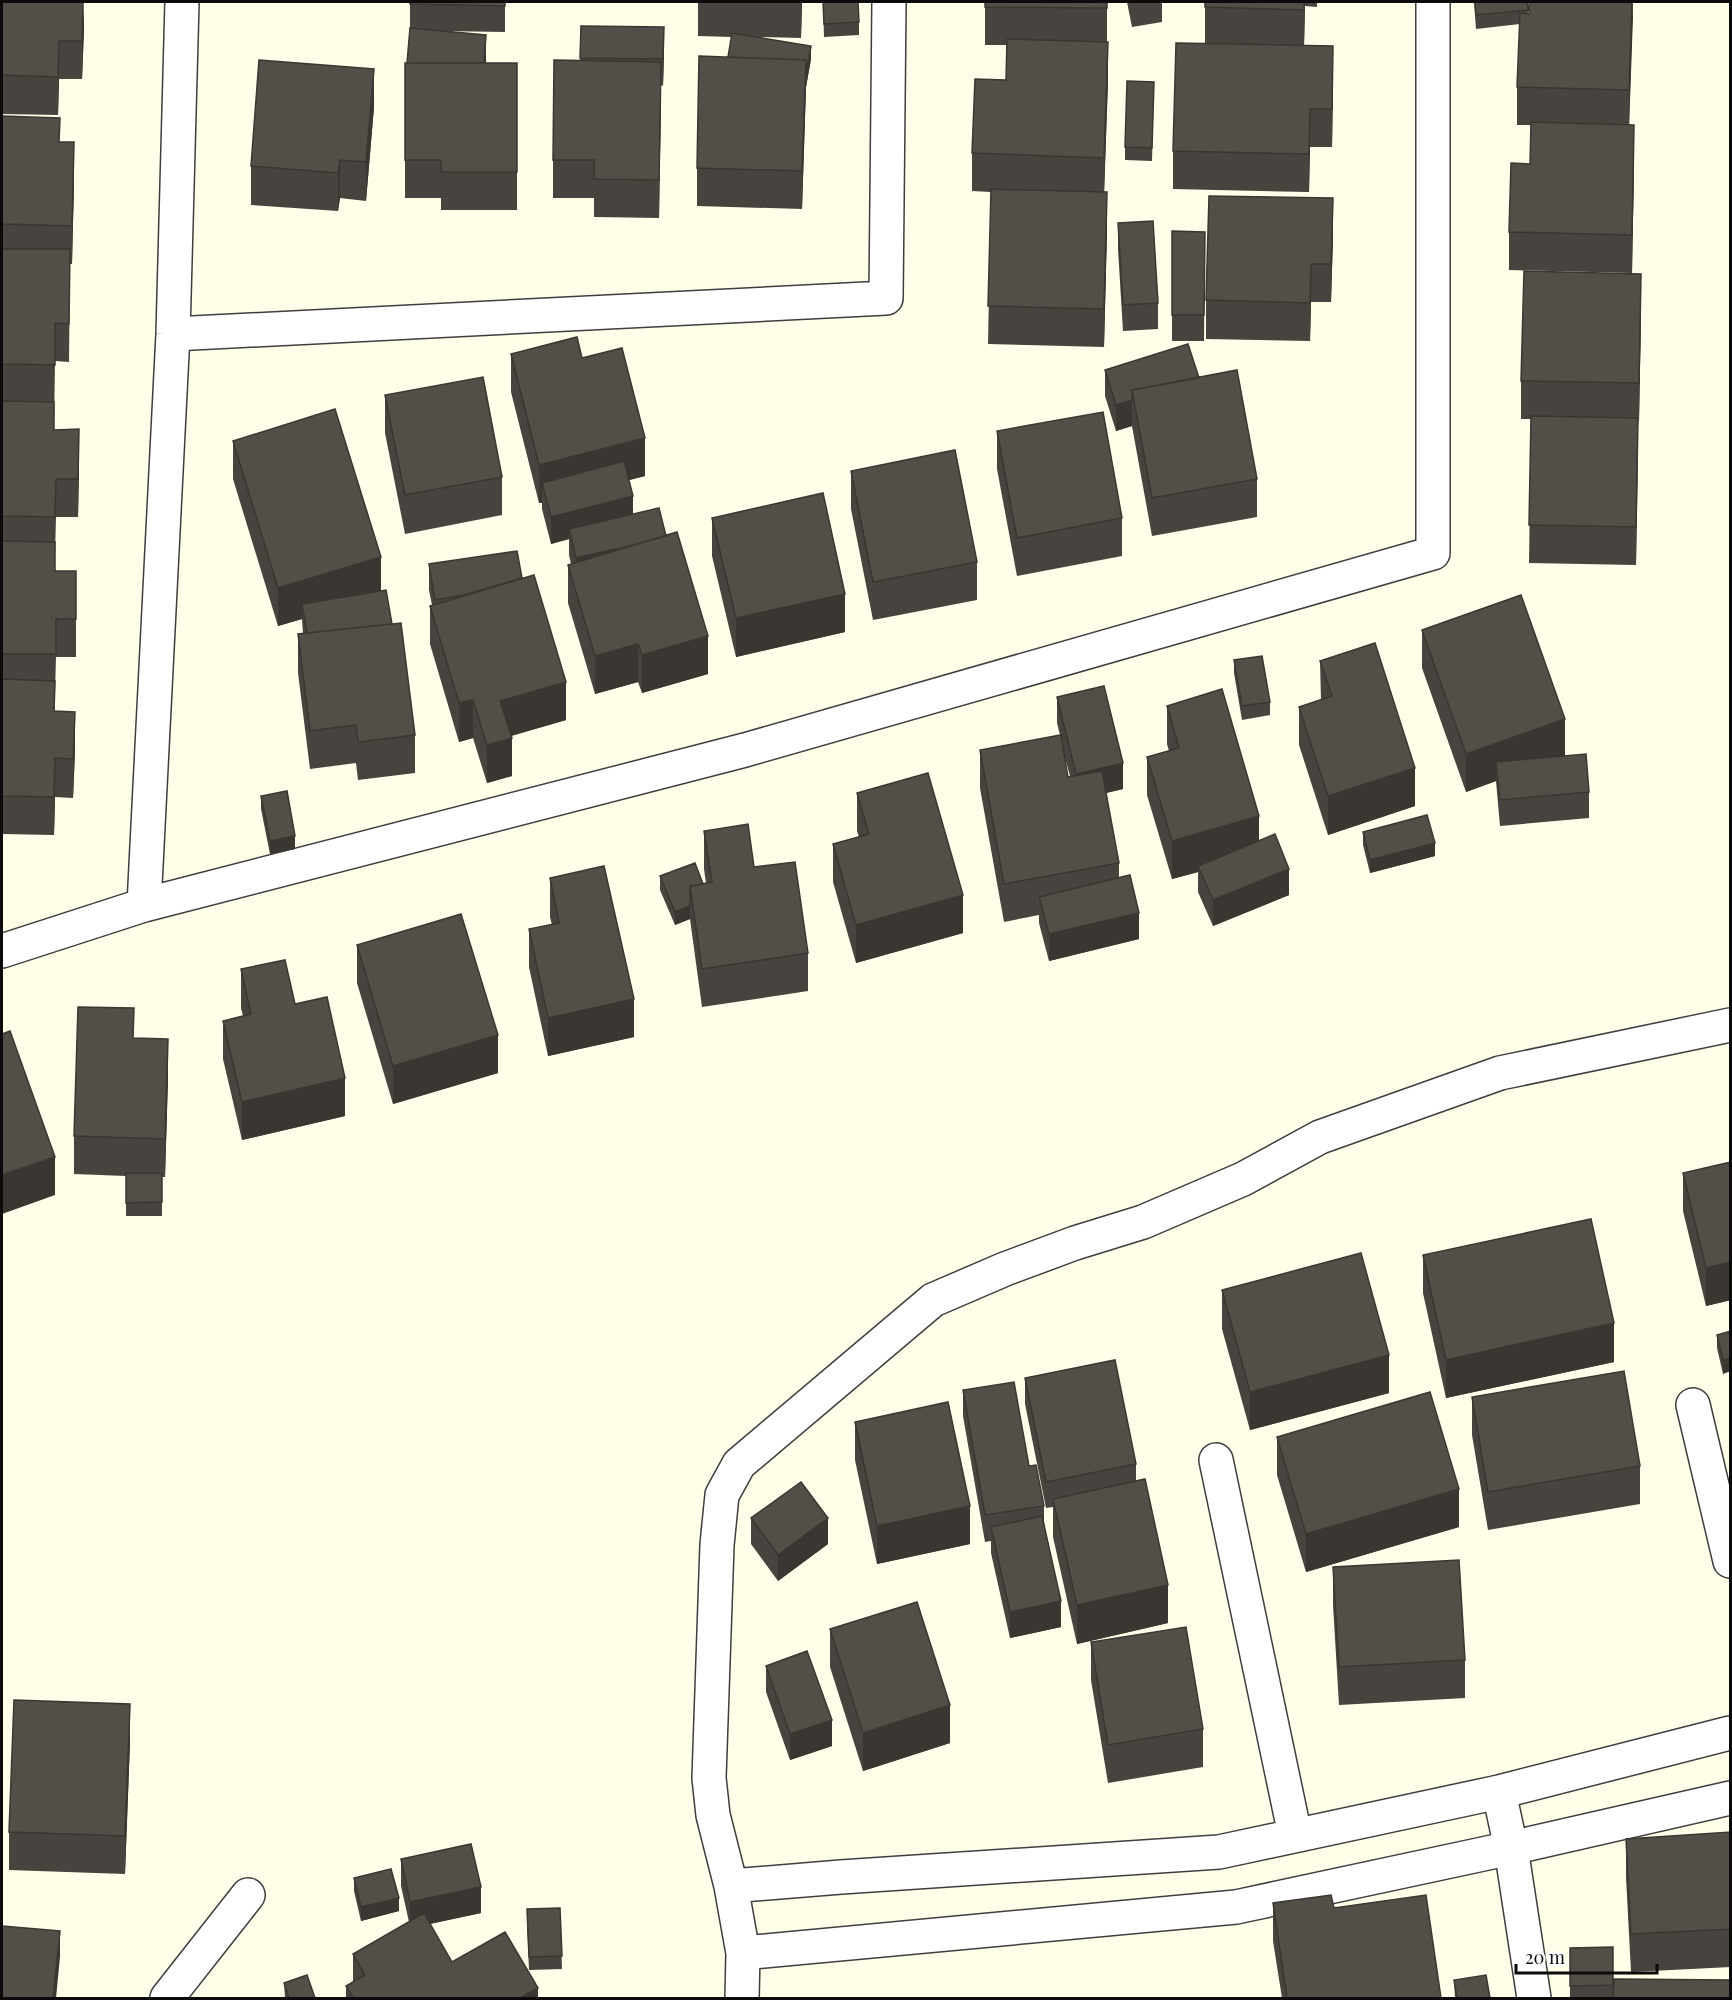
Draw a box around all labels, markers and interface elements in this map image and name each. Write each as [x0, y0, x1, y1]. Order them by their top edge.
scale bar [1516, 1937, 1657, 1975]
text: 20 m [1525, 1945, 1565, 1969]

